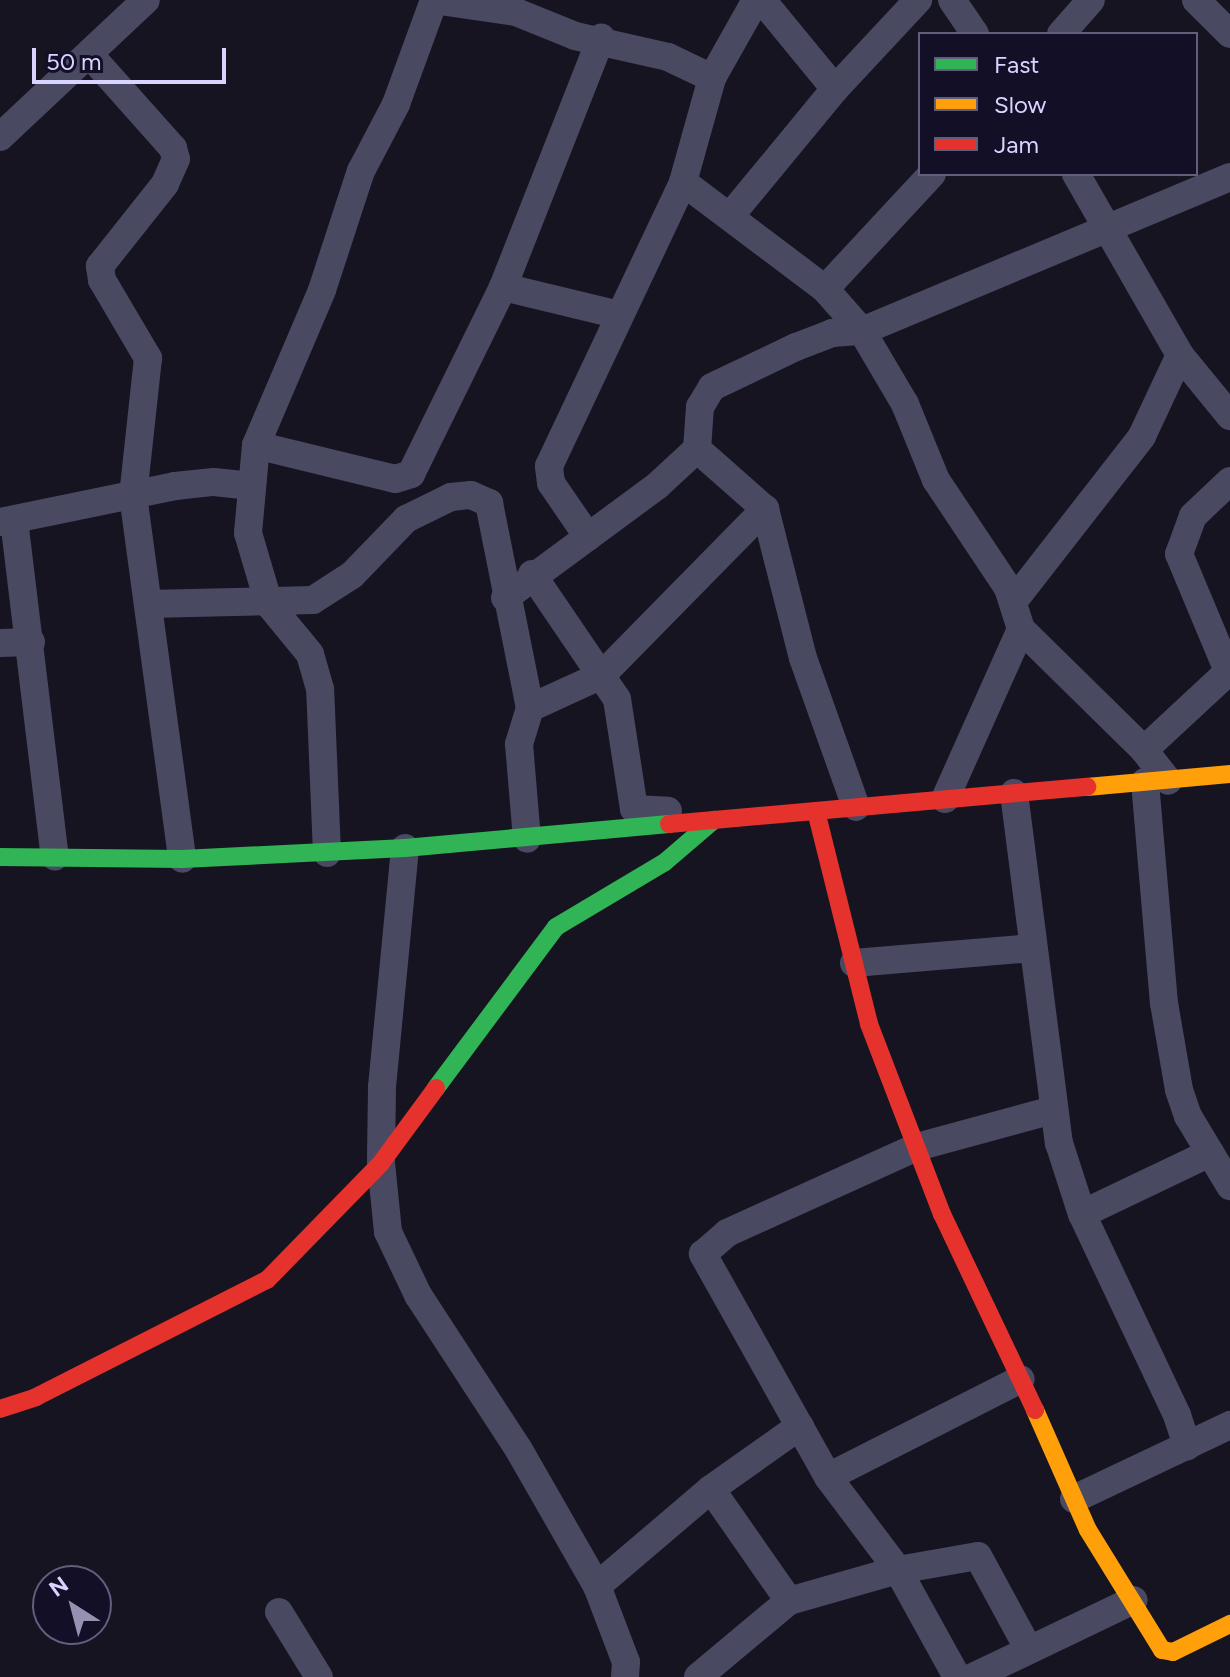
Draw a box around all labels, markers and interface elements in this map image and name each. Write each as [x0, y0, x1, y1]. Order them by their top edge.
scale bar [36, 32, 230, 82]
legend [918, 32, 1198, 176]
text: 50 m [46, 47, 102, 76]
text: Fast [994, 50, 1039, 79]
text: Slow [994, 90, 1046, 119]
text: Jam [994, 130, 1039, 159]
north arrow [32, 1565, 112, 1645]
text: N [44, 1571, 74, 1603]

